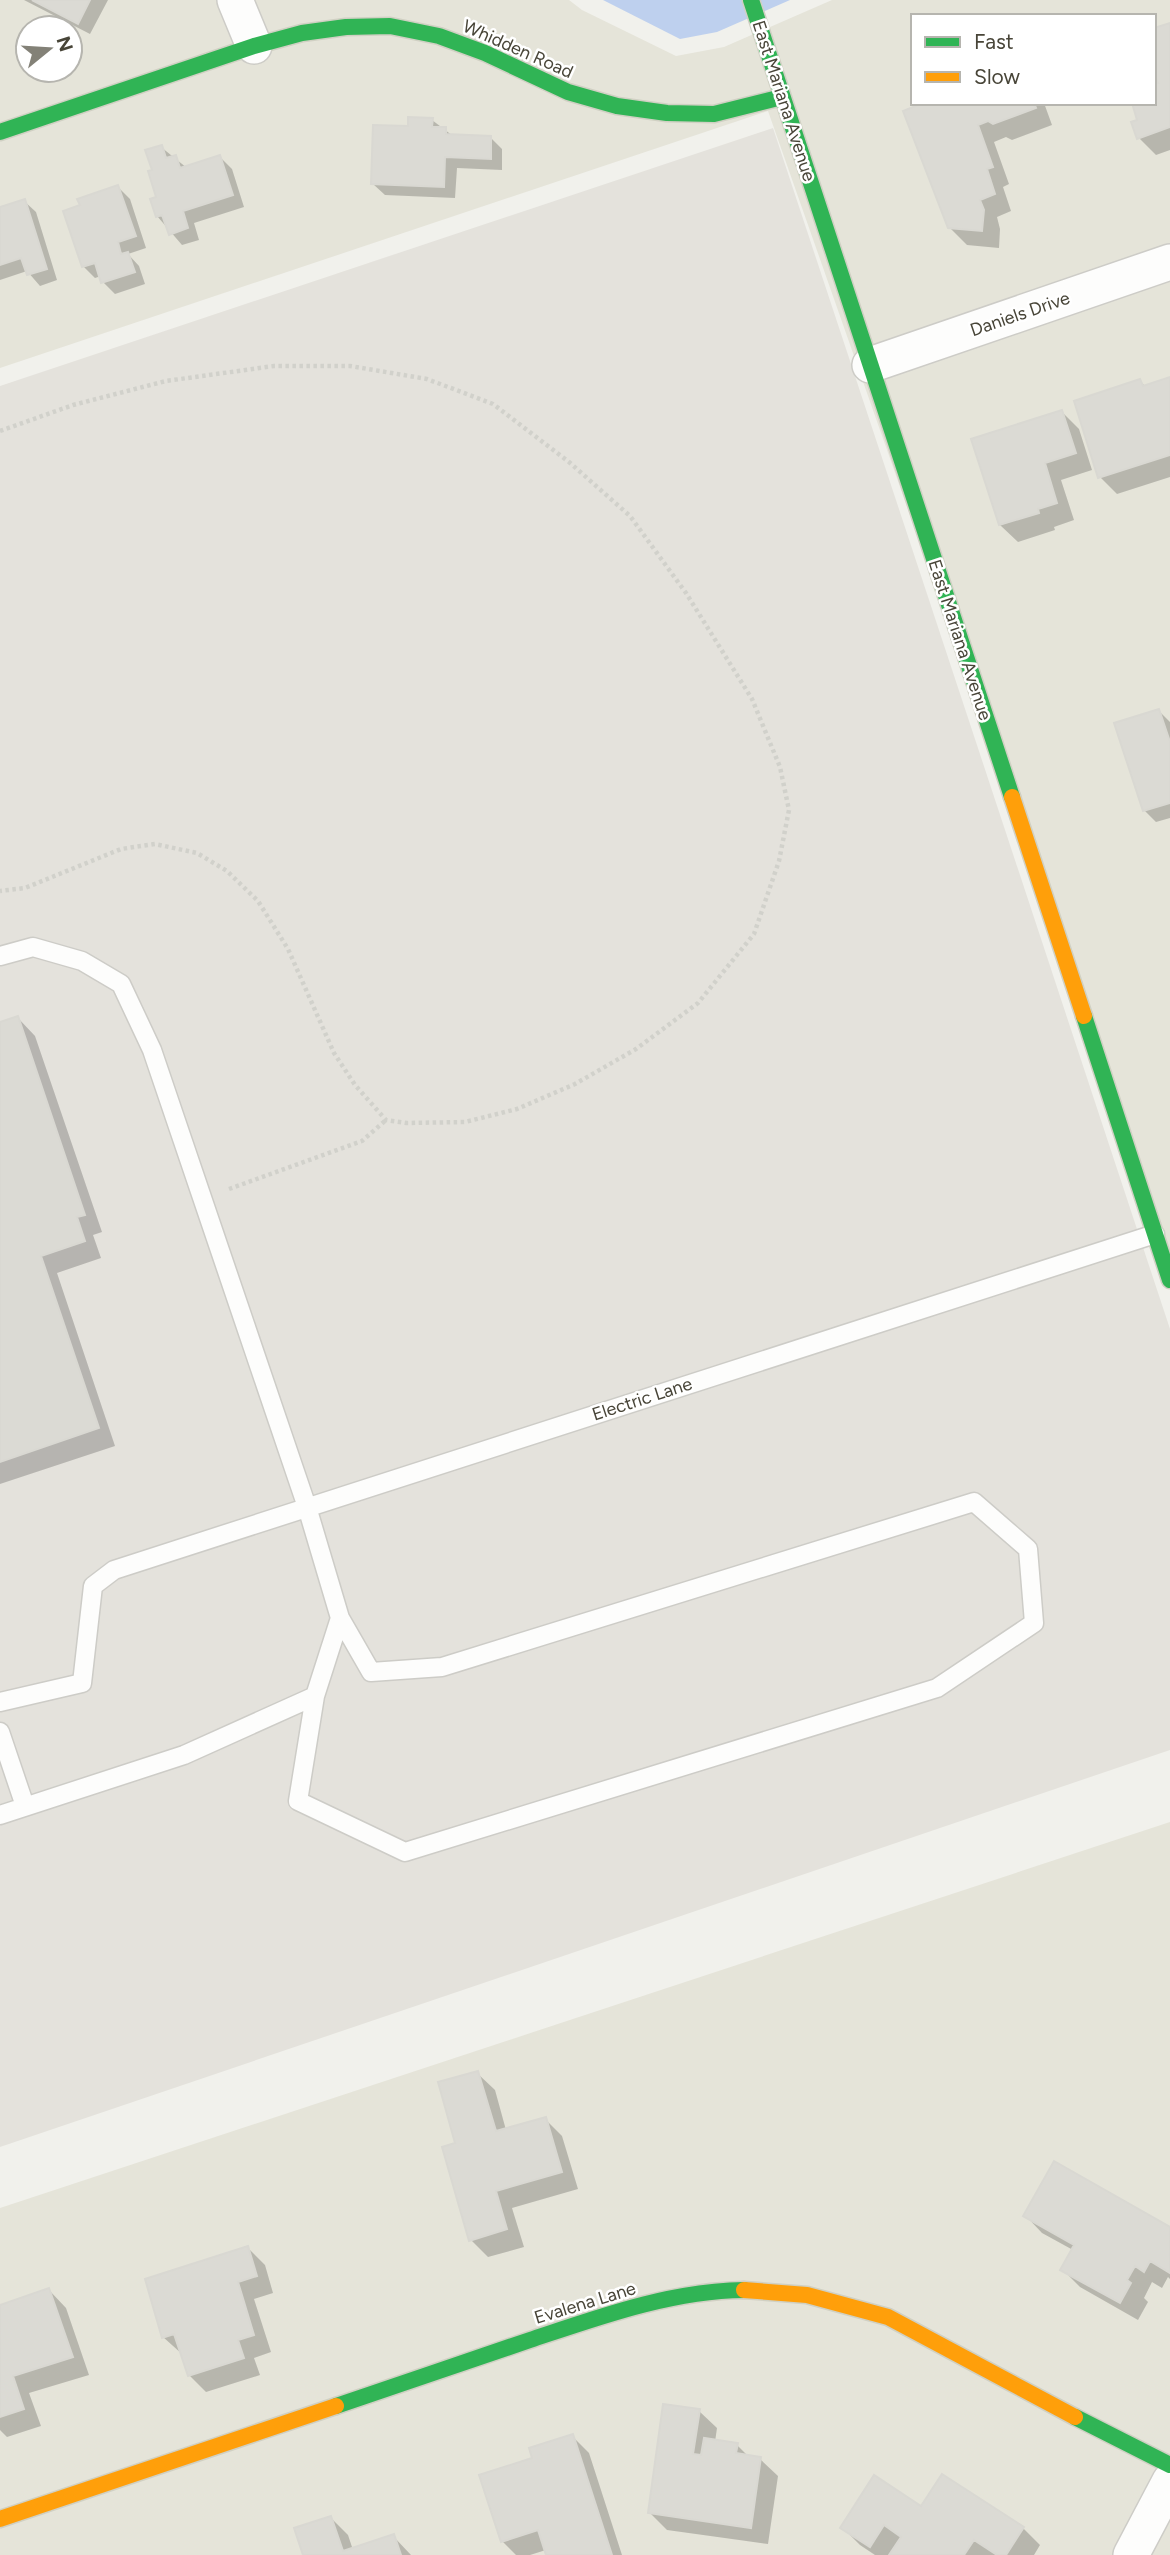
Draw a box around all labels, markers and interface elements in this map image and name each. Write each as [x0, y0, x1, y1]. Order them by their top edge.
north arrow [14, 14, 84, 84]
legend [911, 14, 1156, 105]
street label: Whidden Road [459, 15, 577, 83]
street label: East Mariana Avenue [748, 18, 820, 184]
text: Fast [974, 29, 1014, 54]
text: N [51, 33, 78, 54]
text: Slow [974, 64, 1020, 89]
street label: Daniels Drive [967, 287, 1073, 341]
street label: East Mariana Avenue [924, 557, 996, 723]
street label: Electric Lane [589, 1372, 695, 1426]
street label: Evalena Lane [532, 2277, 639, 2329]

